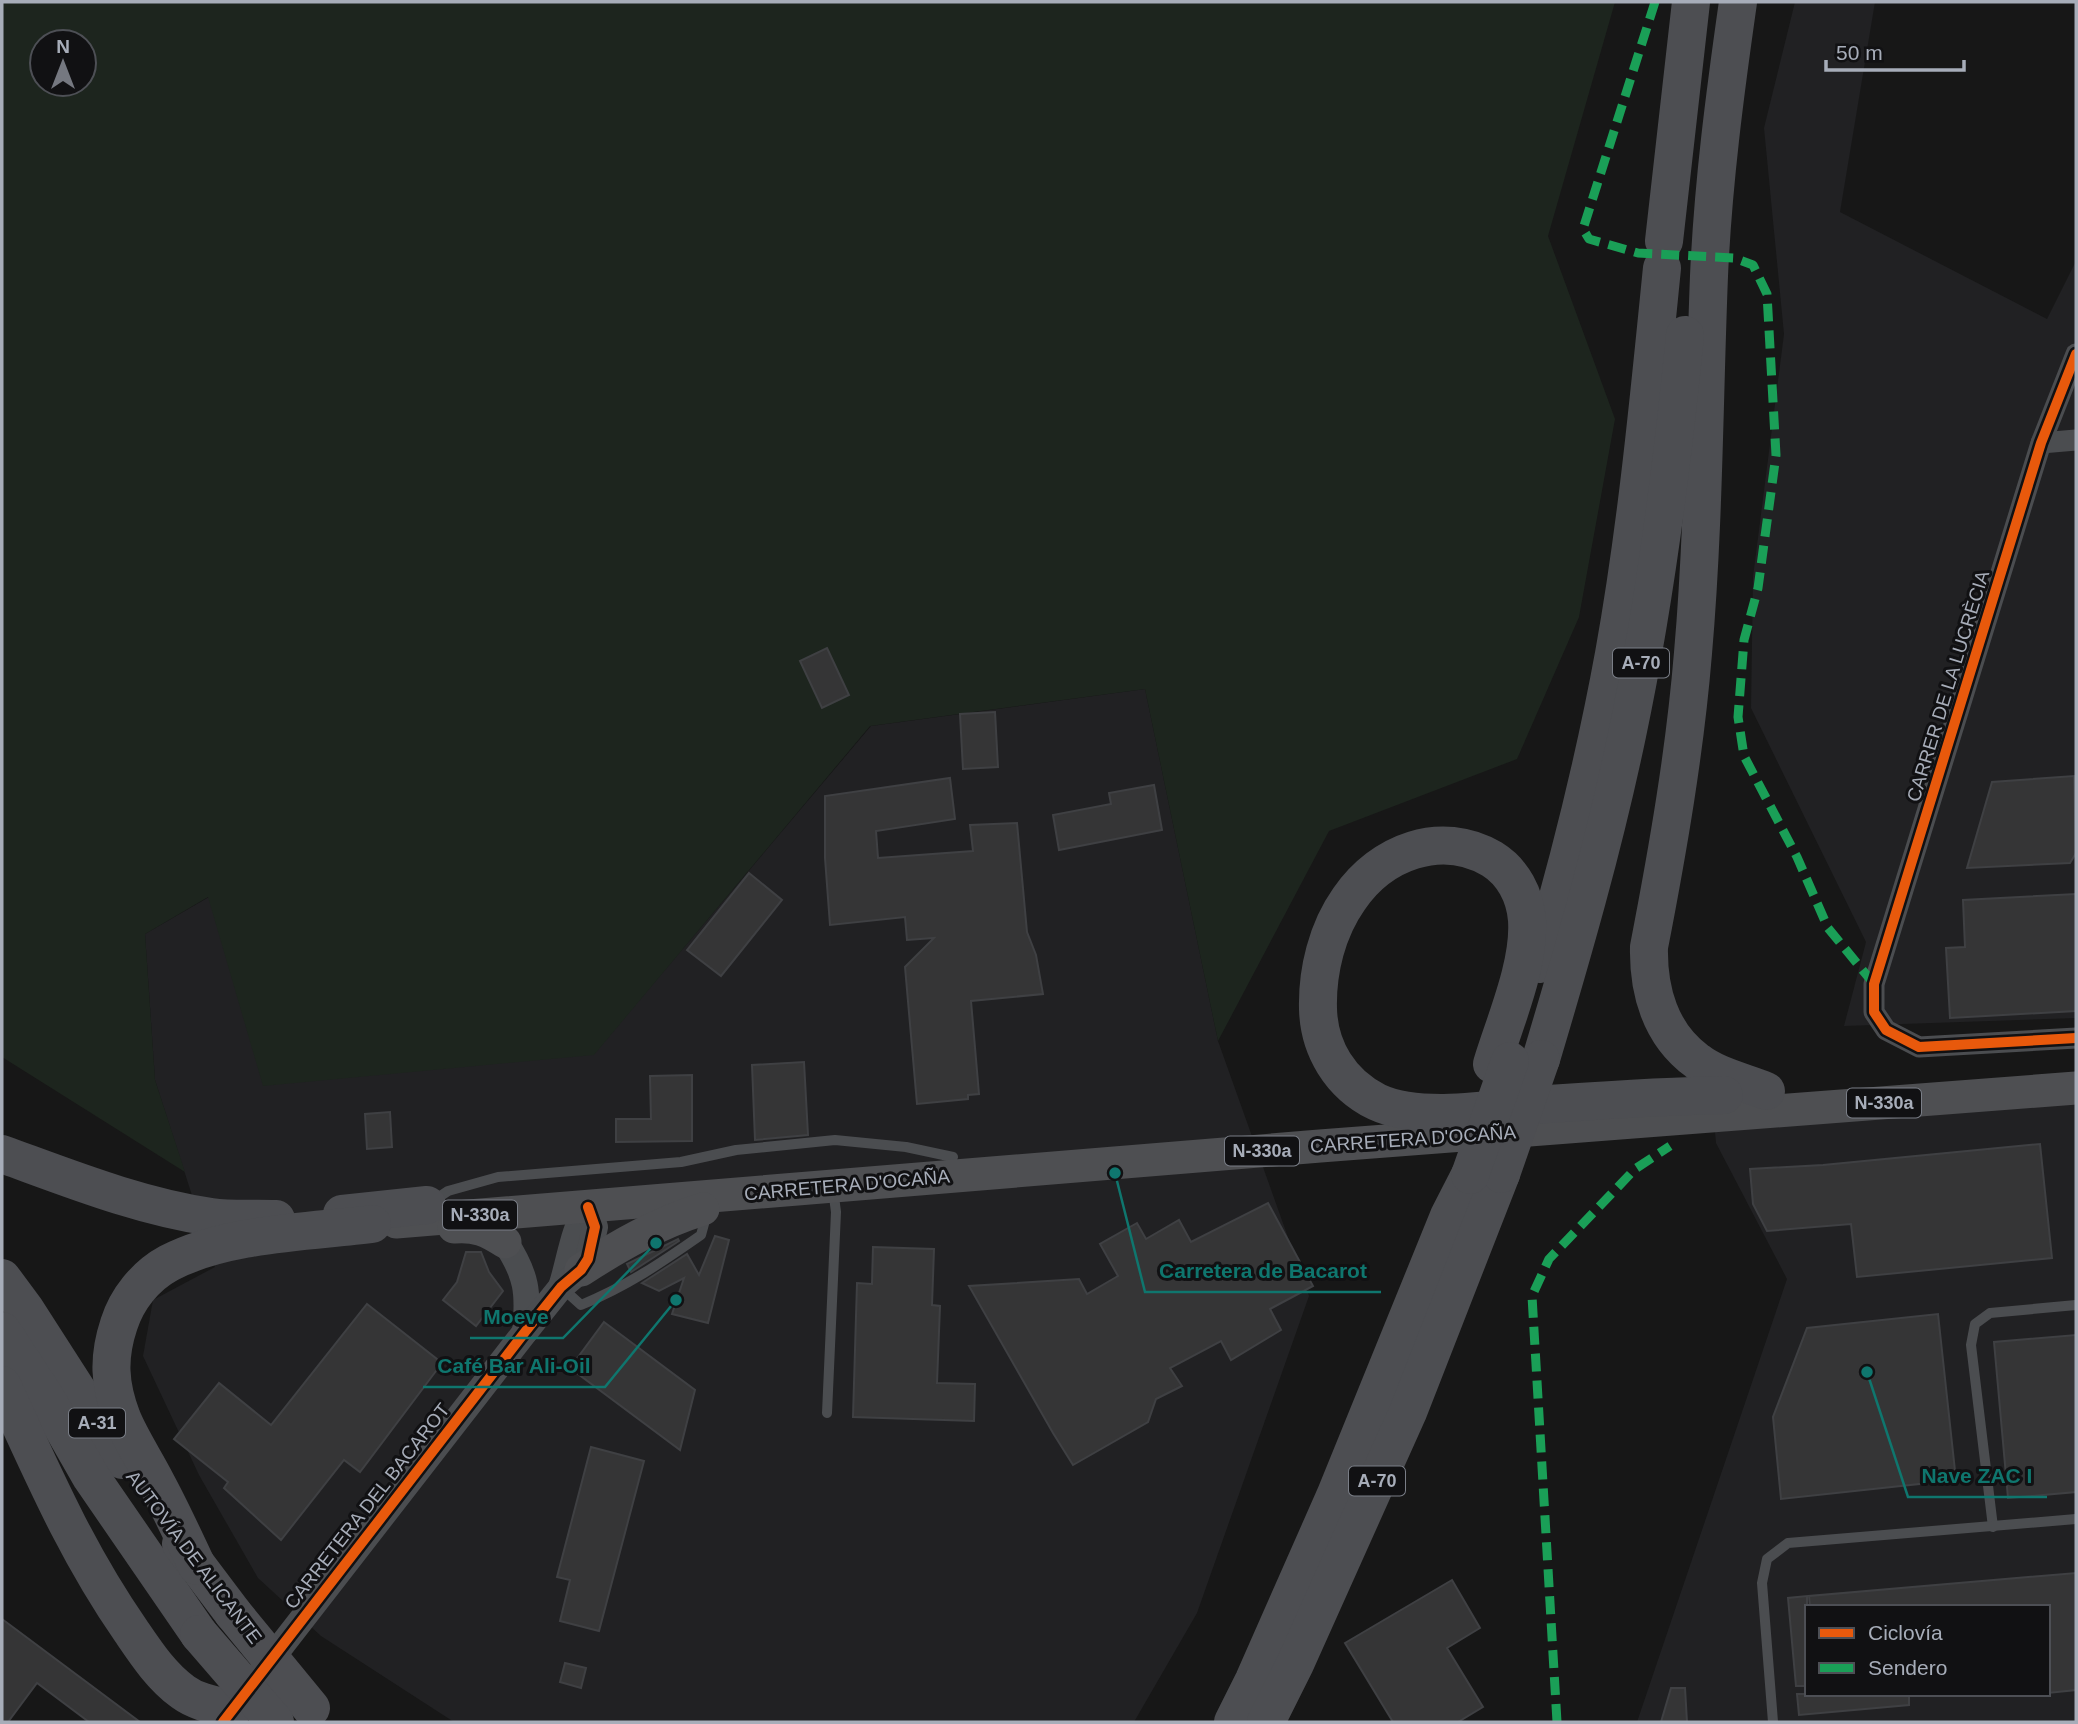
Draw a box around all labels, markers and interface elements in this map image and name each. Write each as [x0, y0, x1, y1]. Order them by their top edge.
north arrow [28, 28, 98, 98]
scale bar [1826, 28, 1964, 72]
text: N [56, 36, 70, 57]
text: 50 m [1836, 41, 1883, 64]
street label: CARRER DE LA LUCRÈCIA [1903, 568, 1993, 804]
road number: A-70 [1613, 648, 1669, 678]
road number: N-330a [1847, 1088, 1921, 1118]
street label: CARRETERA D'OCAÑA [1309, 1121, 1517, 1157]
road number: N-330a [1225, 1136, 1299, 1166]
street label: CARRETERA D'OCAÑA [743, 1166, 951, 1204]
road number: N-330a [443, 1200, 517, 1230]
callout: Carretera de Bacarot [1145, 1250, 1381, 1292]
text: Carretera de Bacarot [1159, 1259, 1367, 1282]
callout: Moeve [470, 1296, 563, 1338]
text: Moeve [483, 1305, 549, 1328]
callout: Café Bar Ali-Oil [423, 1345, 605, 1387]
text: Café Bar Ali-Oil [437, 1354, 591, 1377]
street label: CARRETERA DEL BACAROT [280, 1399, 454, 1613]
road number: A-31 [69, 1408, 125, 1438]
callout: Nave ZAC I [1908, 1455, 2047, 1497]
text: Nave ZAC I [1922, 1464, 2032, 1487]
street label: AUTOVÍA DE ALICANTE [122, 1466, 266, 1648]
road number: A-70 [1349, 1466, 1405, 1496]
legend [1805, 1605, 2050, 1696]
text: Ciclovía [1868, 1621, 1943, 1644]
text: Sendero [1868, 1656, 1947, 1679]

